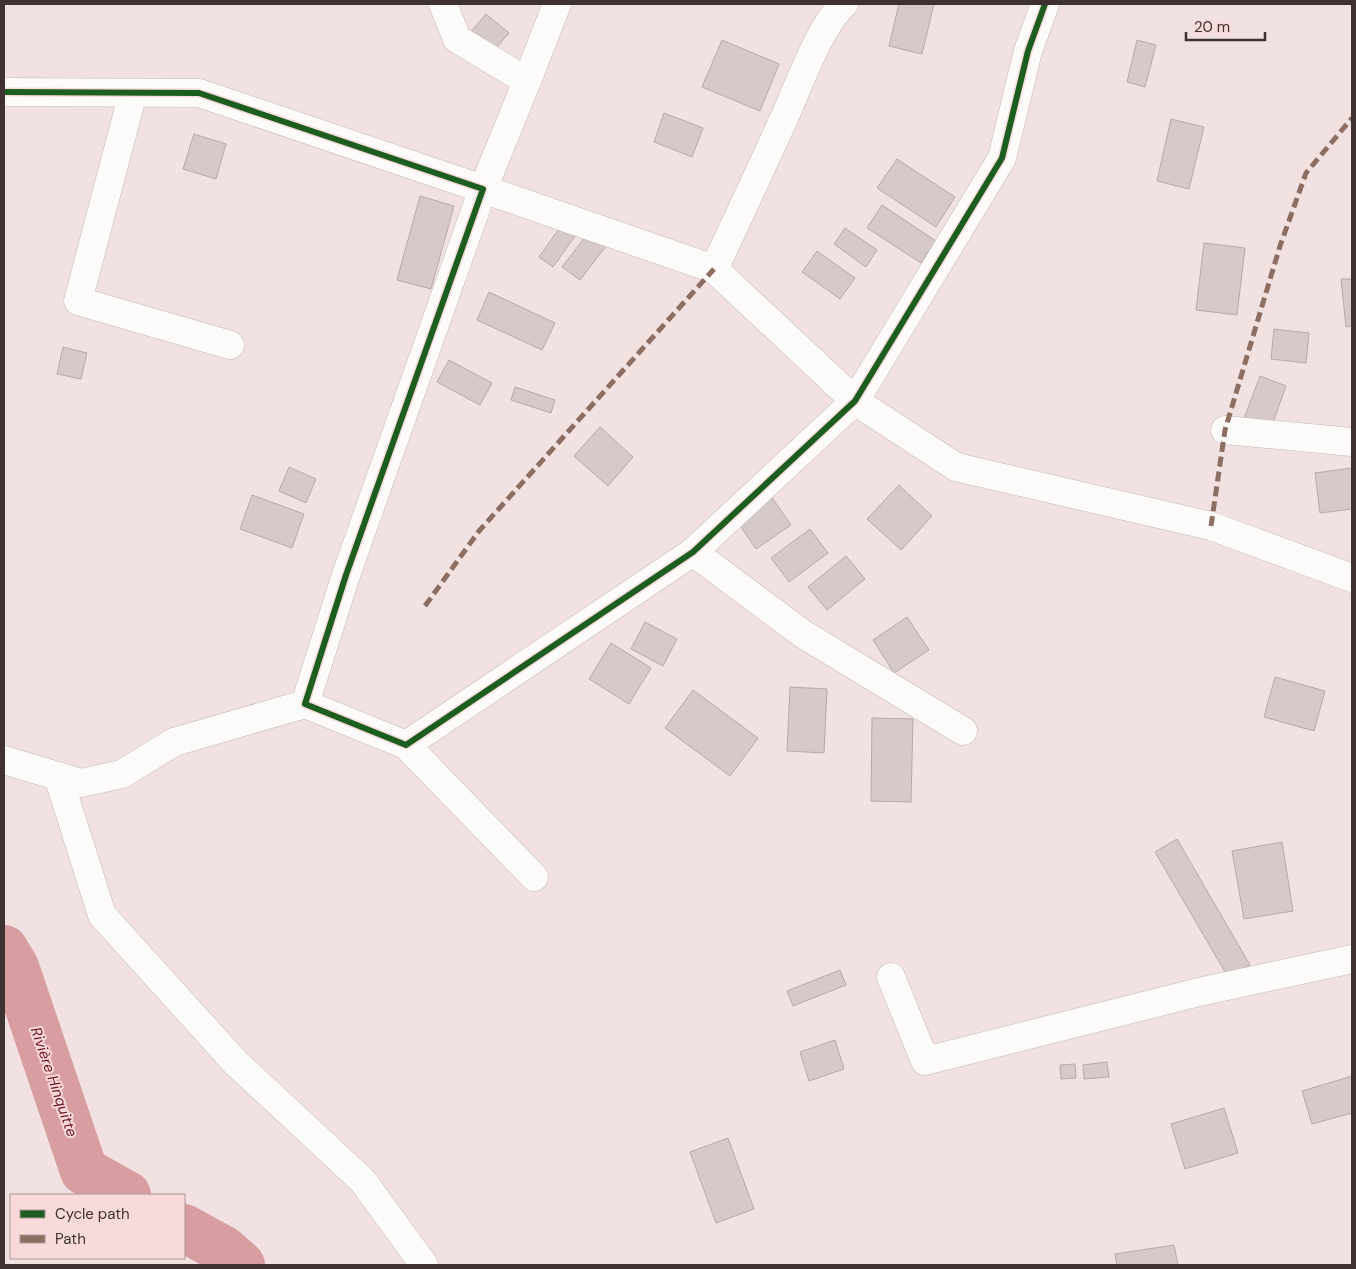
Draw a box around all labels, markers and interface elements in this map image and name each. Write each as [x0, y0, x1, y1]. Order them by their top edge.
scale bar [1186, 10, 1265, 42]
text: 20 m [1194, 17, 1230, 37]
water label: Rivière Hinquitte [26, 1024, 82, 1140]
legend [10, 1194, 185, 1259]
text: Cycle path [55, 1204, 130, 1224]
text: Path [55, 1229, 86, 1249]

